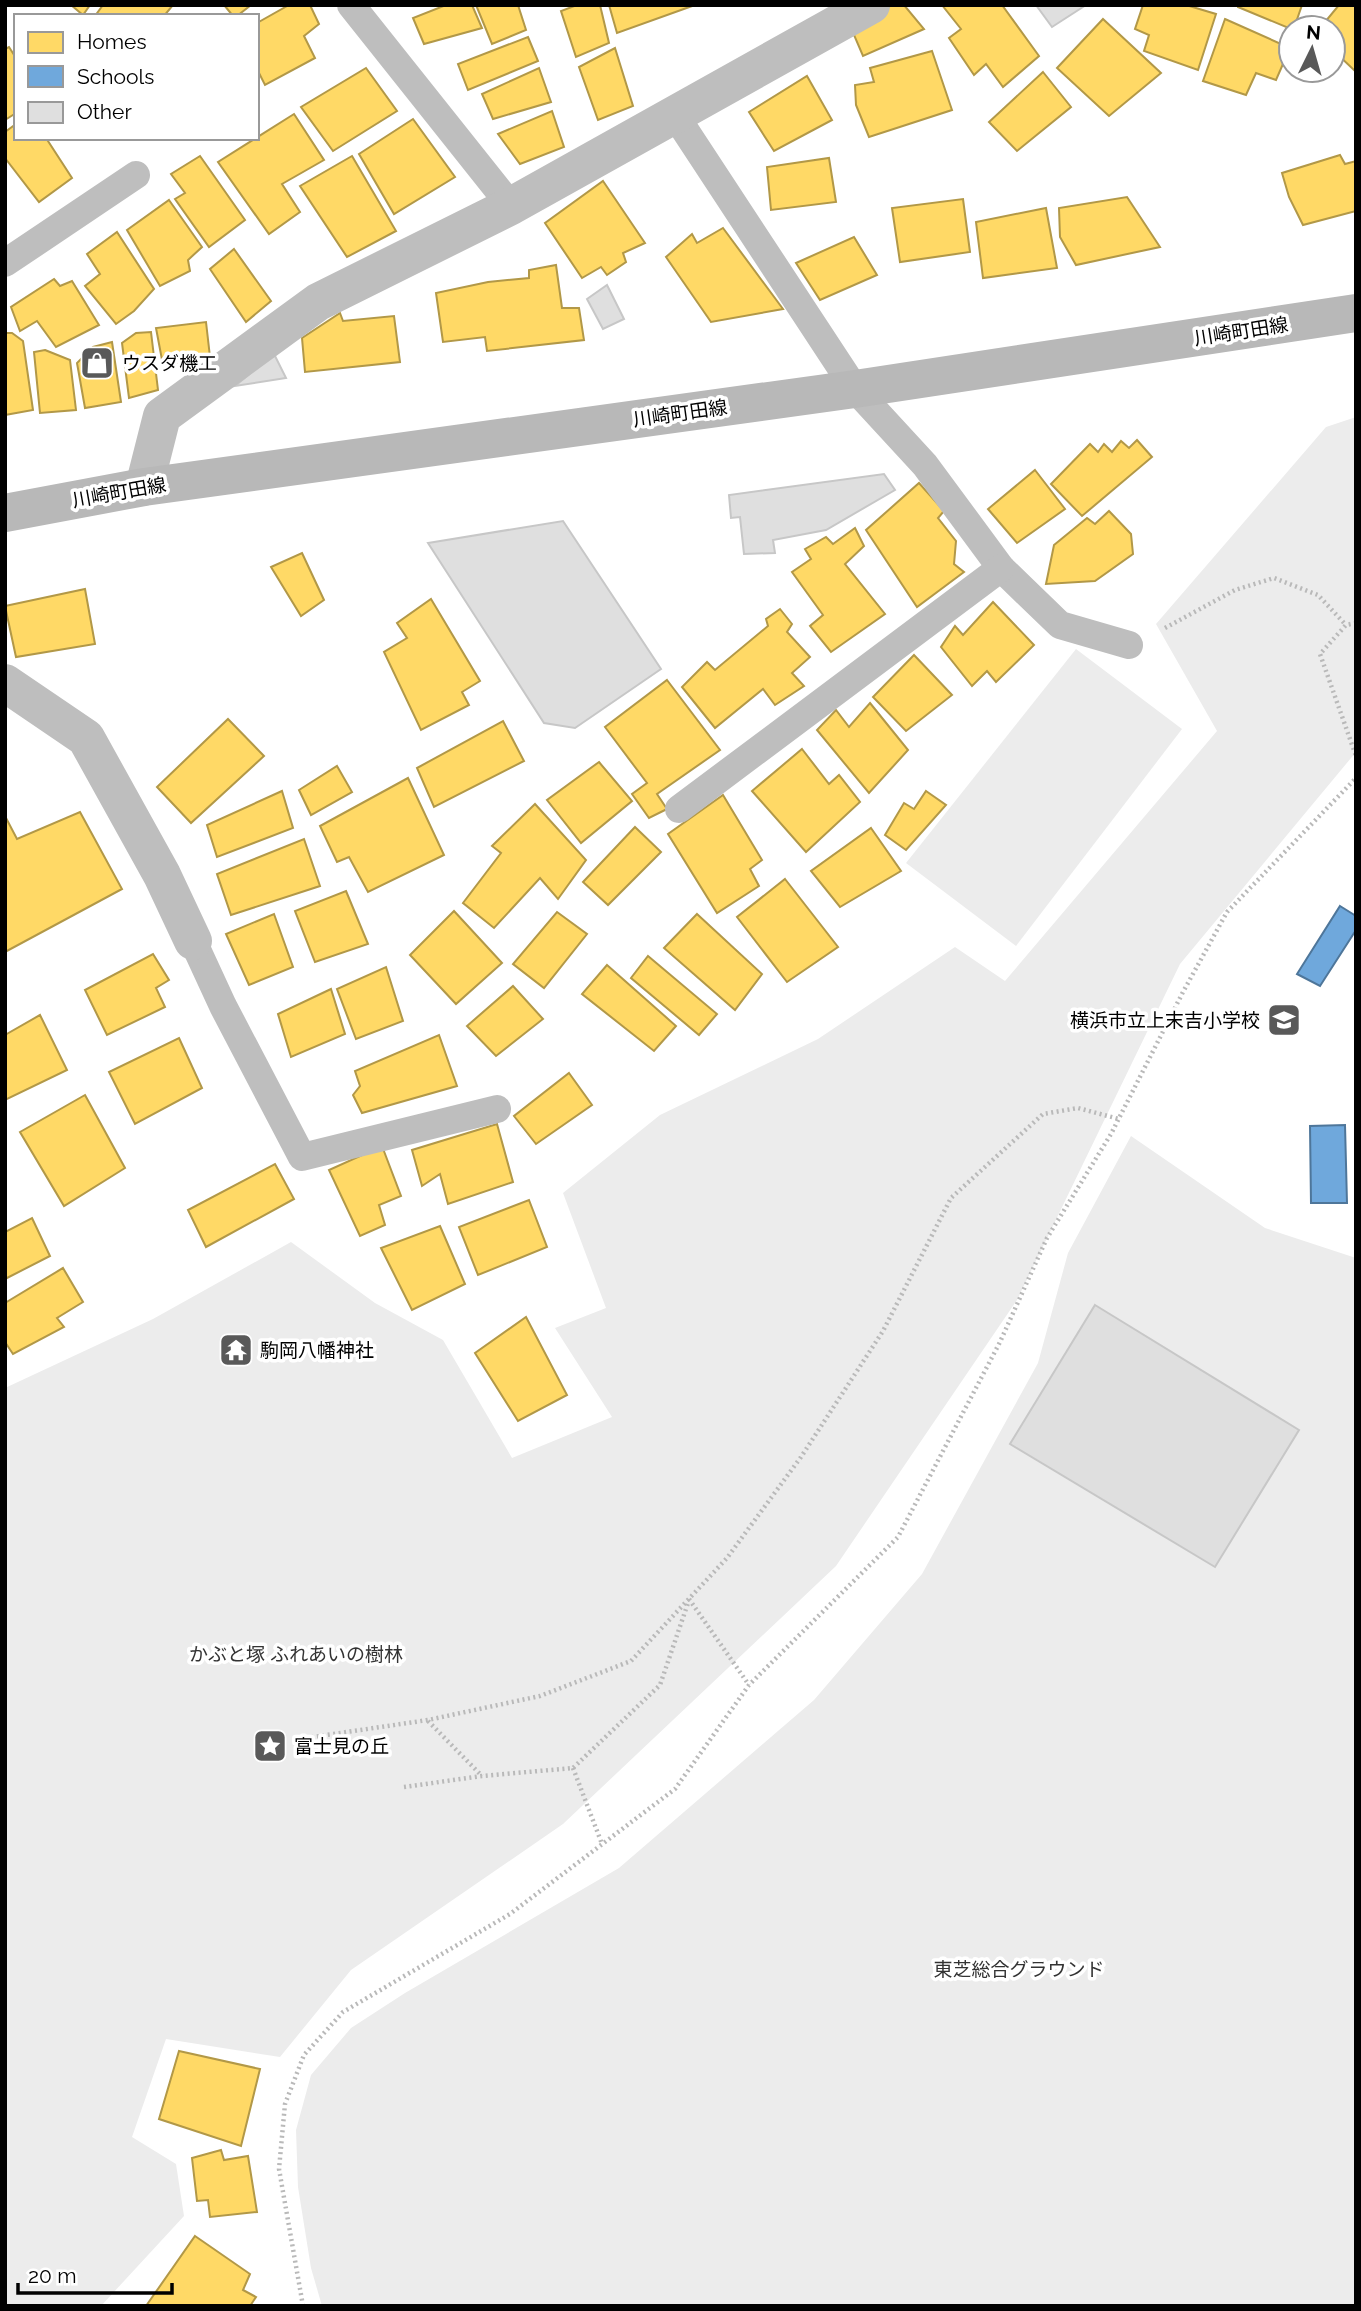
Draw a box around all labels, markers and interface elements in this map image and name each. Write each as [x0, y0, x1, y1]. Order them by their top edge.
legend [14, 14, 259, 140]
north arrow [1277, 14, 1347, 84]
text: N [1305, 20, 1322, 44]
text: Homes [77, 29, 147, 54]
text: Schools [77, 64, 154, 89]
text: Other [77, 99, 132, 124]
street label: 川崎町田線 [1192, 313, 1290, 349]
shop icon: ウスダ機工 [78, 344, 116, 382]
place label: ウスダ機工 [122, 352, 217, 374]
street label: 川崎町田線 [631, 395, 729, 431]
street label: 川崎町田線 [70, 473, 168, 511]
school or university icon: 横浜市立上末吉小学校 [1265, 1001, 1303, 1039]
place label: 横浜市立上末吉小学校 [1070, 1009, 1260, 1031]
temple icon: 駒岡八幡神社 [217, 1331, 255, 1369]
place label: 駒岡八幡神社 [260, 1339, 374, 1361]
park label: かぶと塚 ふれあいの樹林 [189, 1643, 403, 1665]
place icon: 富士見の丘 [251, 1727, 289, 1765]
place label: 富士見の丘 [294, 1735, 389, 1757]
park label: 東芝総合グラウンド [933, 1958, 1105, 1980]
scale bar [18, 2252, 172, 2296]
text: 20 m [28, 2263, 76, 2288]

